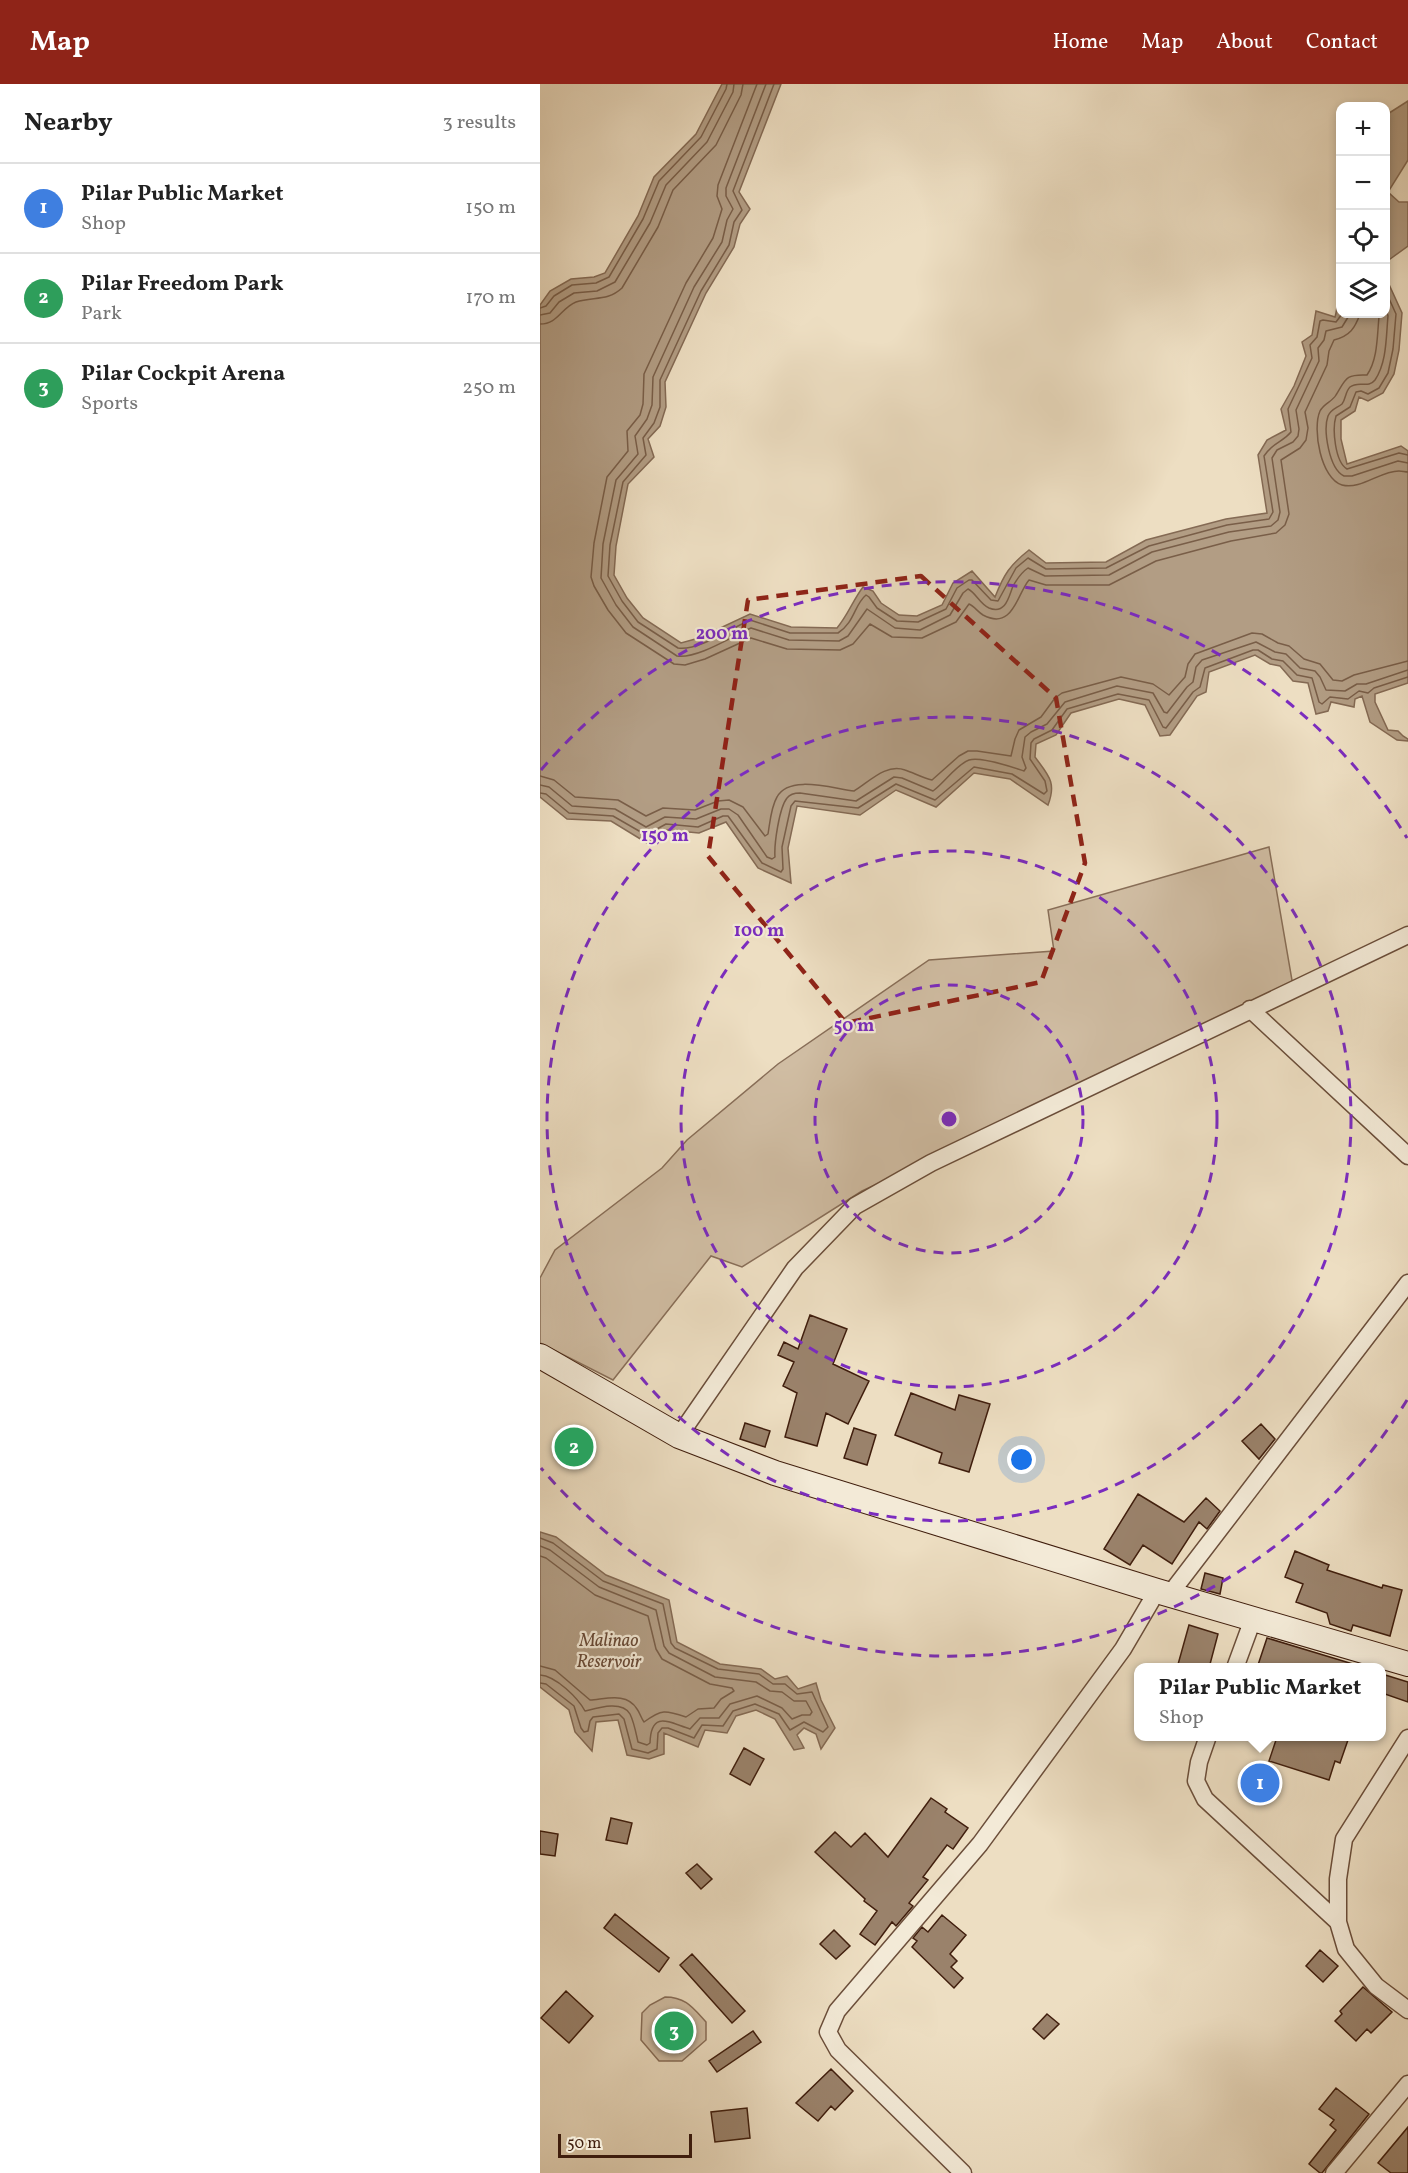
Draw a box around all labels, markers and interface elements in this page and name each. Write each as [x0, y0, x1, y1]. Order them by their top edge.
text: Map [30, 23, 90, 62]
text: Home [1053, 28, 1108, 57]
text: Map [1141, 28, 1183, 57]
text: About [1216, 28, 1273, 57]
text: Contact [1306, 28, 1378, 57]
map controls [1336, 102, 1390, 318]
button: + [1336, 102, 1390, 156]
text: Nearby [24, 105, 113, 141]
text: 3 results [442, 109, 516, 137]
button: − [1336, 156, 1390, 210]
text: Pilar Public Market [81, 179, 284, 210]
text: 1 [39, 194, 48, 222]
text: 150 m [465, 194, 516, 222]
text: Shop [81, 210, 126, 238]
button: locate [1336, 210, 1390, 264]
button: layers [1336, 264, 1390, 318]
text: Pilar Freedom Park [81, 269, 284, 300]
text: 2 [38, 284, 49, 312]
text: 170 m [466, 284, 516, 312]
text: Park [81, 300, 122, 328]
text: Pilar Cockpit Arena [81, 359, 285, 390]
text: 3 [38, 374, 49, 402]
text: 250 m [462, 374, 516, 402]
text: Sports [81, 390, 138, 418]
text: 200 m [696, 622, 748, 647]
text: 150 m [641, 824, 689, 849]
text: 100 m [734, 919, 784, 944]
text: 50 m [834, 1014, 874, 1039]
centre of rings [939, 1109, 959, 1129]
pin: 2 [555, 1424, 594, 1470]
your location [1007, 1445, 1036, 1474]
water label: Malinao Reservoir [576, 1629, 642, 1675]
popup [1134, 1663, 1386, 1741]
text: Pilar Public Market [1159, 1673, 1361, 1704]
text: Shop [1159, 1704, 1204, 1732]
pin: 1 [1240, 1760, 1280, 1806]
pin: 3 [654, 2008, 694, 2054]
scale bar [558, 2131, 692, 2158]
text: 50 m [567, 2133, 601, 2155]

